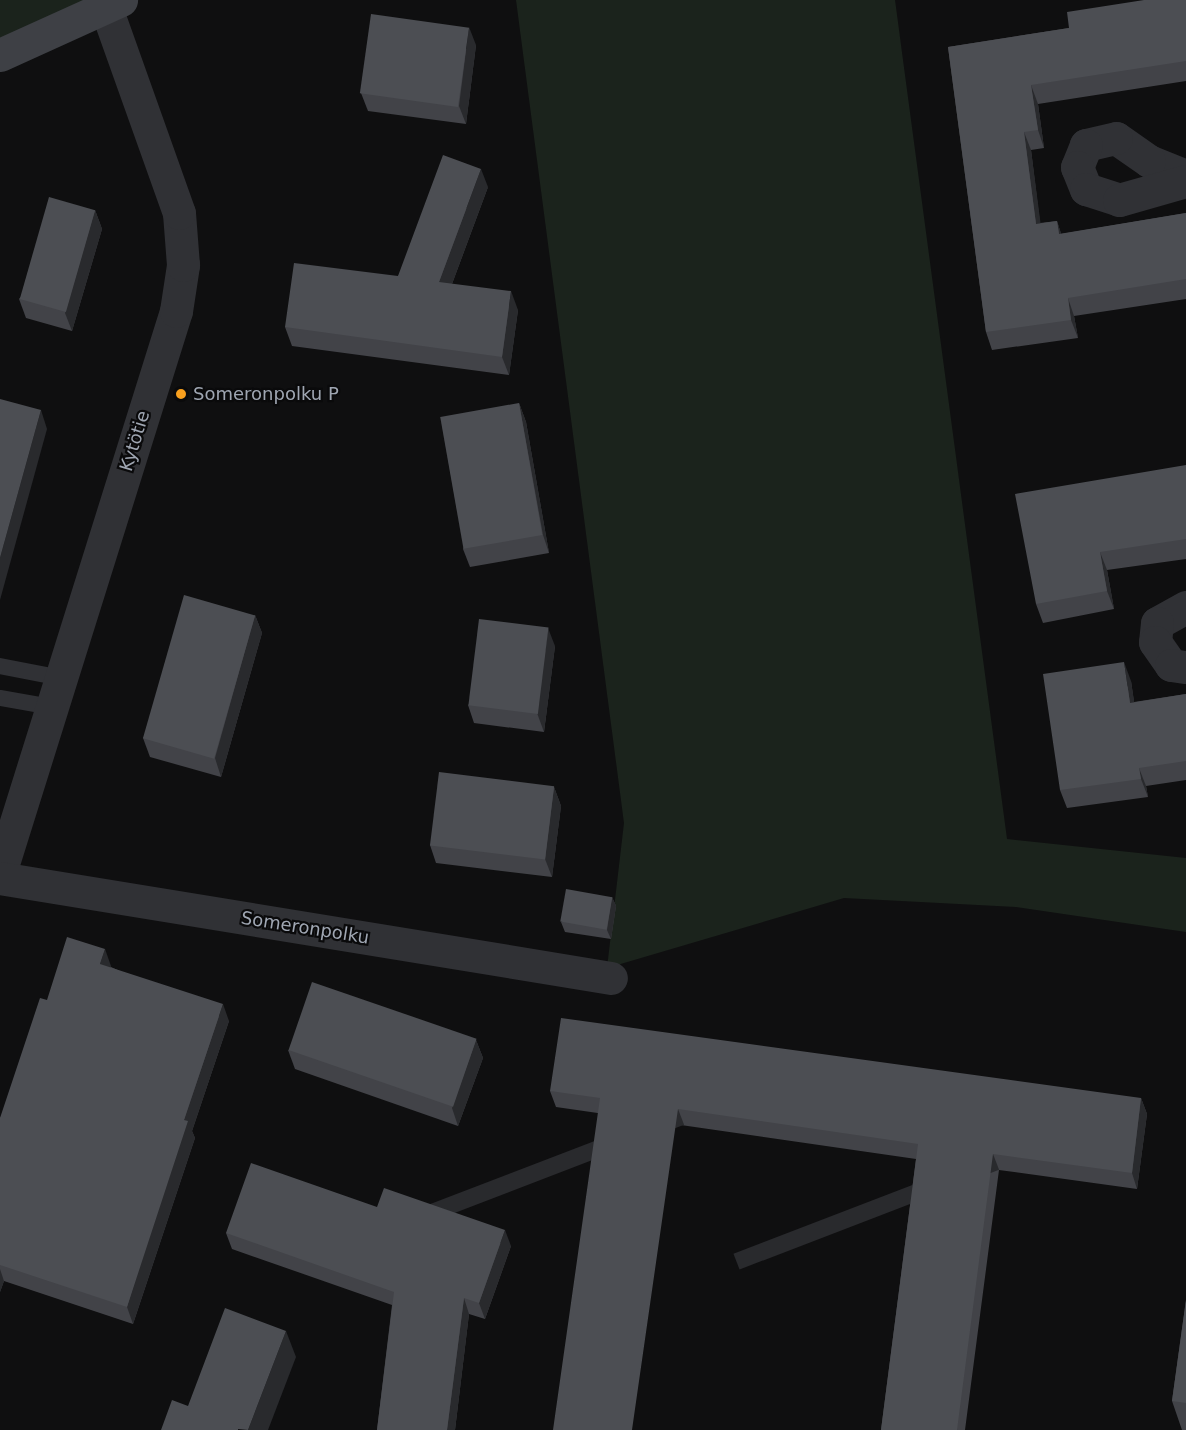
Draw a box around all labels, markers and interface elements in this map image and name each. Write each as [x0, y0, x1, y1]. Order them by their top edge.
place label: Someronpolku P [193, 383, 339, 405]
marker: Someronpolku P [174, 387, 188, 401]
street label: Kytötie [116, 408, 154, 474]
street label: Someronpolku [240, 907, 370, 949]

